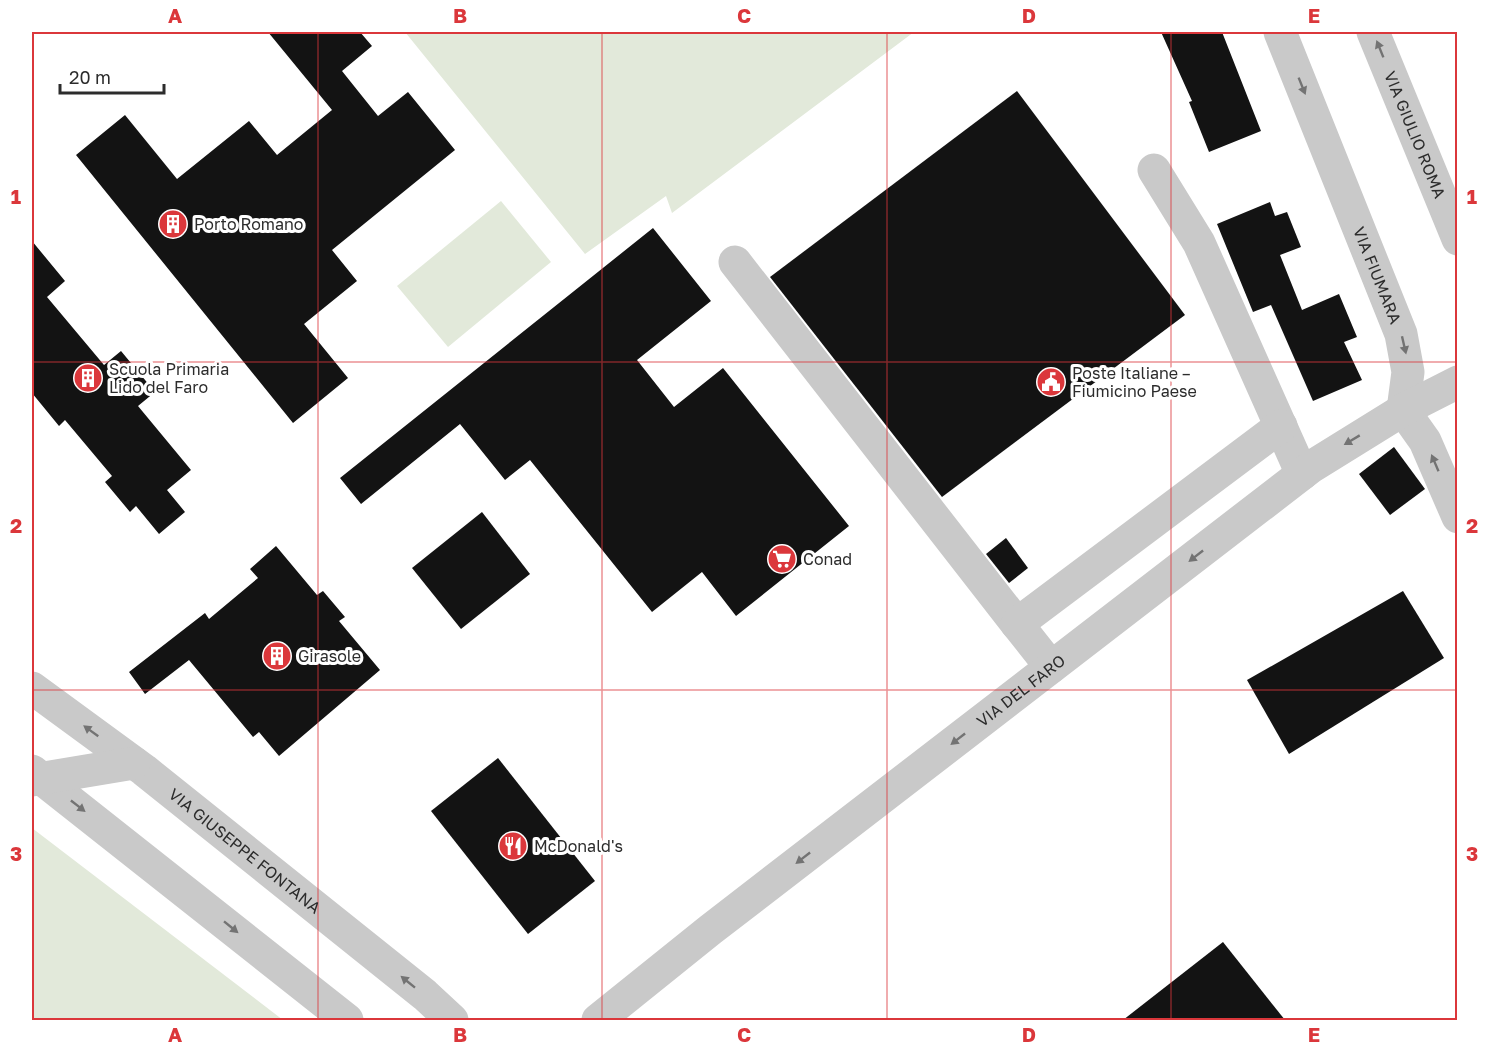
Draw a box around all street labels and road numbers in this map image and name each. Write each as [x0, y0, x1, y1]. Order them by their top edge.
street label: VIA GIULIO ROMA [1380, 68, 1450, 202]
street label: VIA FIUMARA [1349, 224, 1406, 327]
street label: VIA DEL FARO [972, 650, 1069, 731]
street label: VIA GIUSEPPE FONTANA [165, 784, 325, 918]

